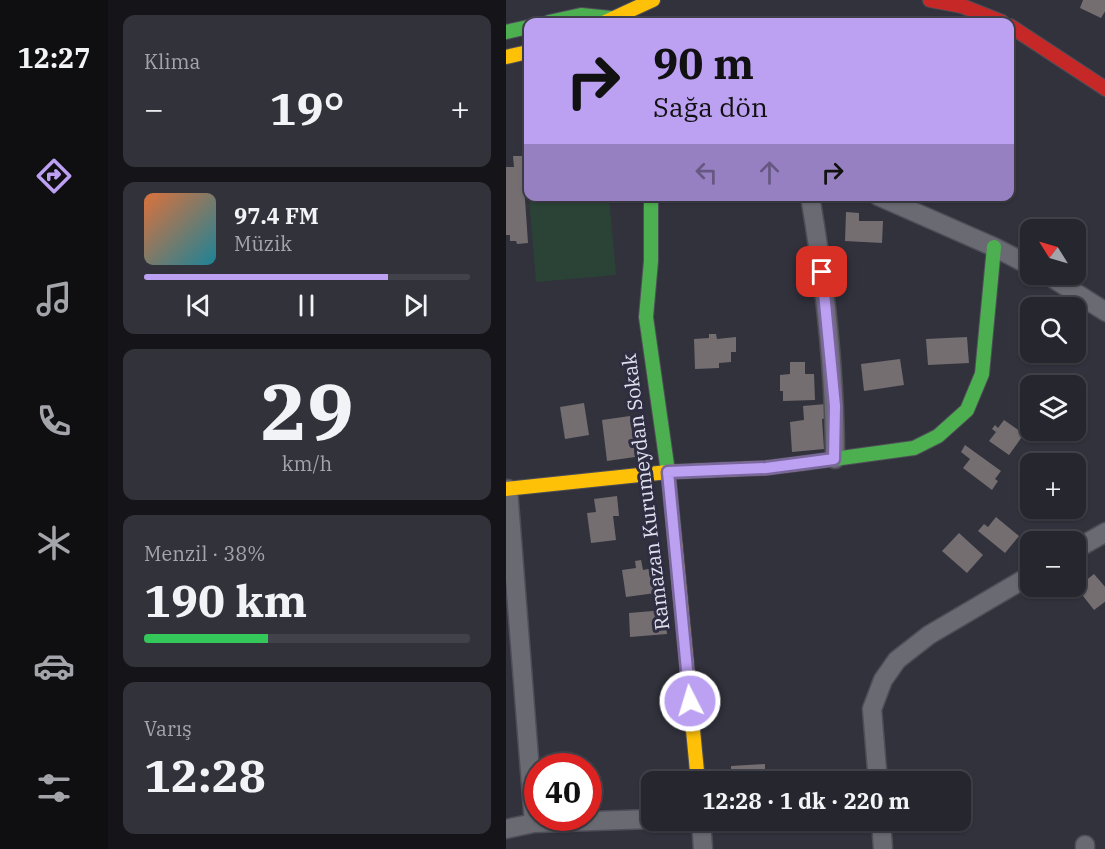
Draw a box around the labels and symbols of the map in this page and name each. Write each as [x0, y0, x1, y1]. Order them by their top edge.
north arrow [1020, 219, 1086, 285]
pin [796, 246, 847, 297]
street label: Ramazan Kurumeydan Sokak [615, 352, 675, 632]
position arrow [658, 669, 722, 733]
speed limit sign: 40 [524, 753, 602, 831]

